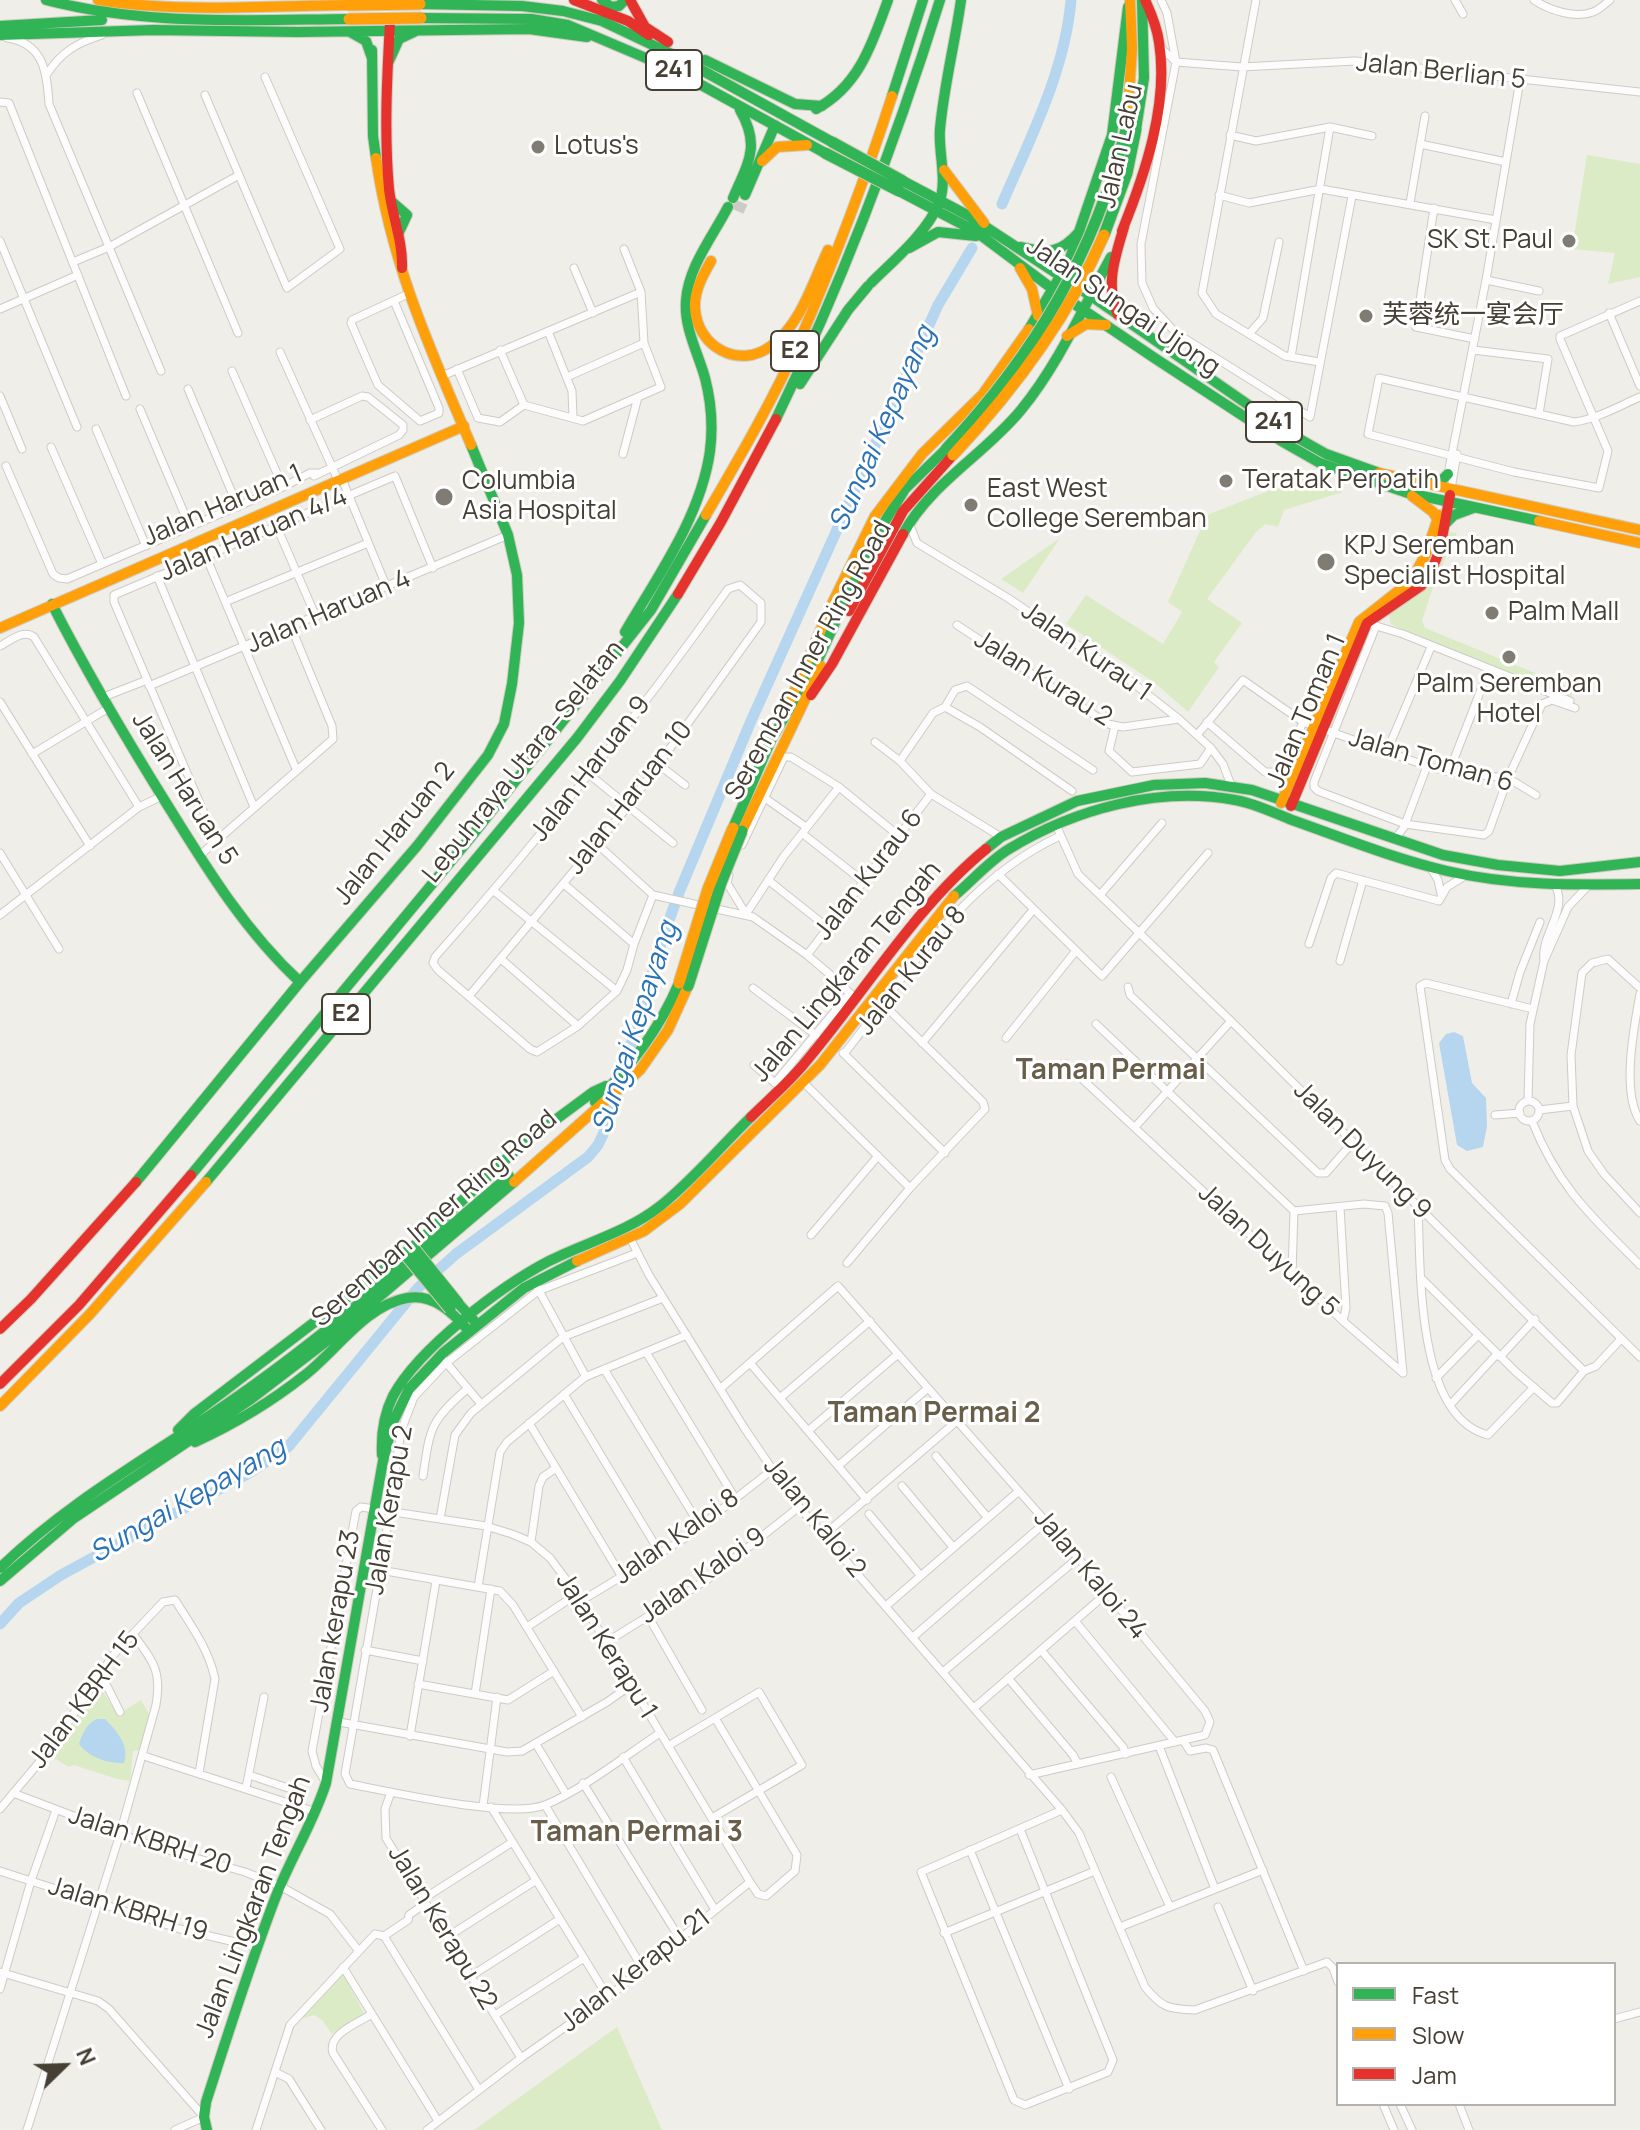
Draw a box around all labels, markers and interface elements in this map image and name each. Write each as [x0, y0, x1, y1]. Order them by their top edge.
street label: Jalan Berlian 5 [1355, 48, 1527, 96]
road number: 241 [646, 50, 702, 90]
street label: Jalan Labu [1092, 81, 1150, 211]
place label: Lotus's [554, 131, 639, 163]
marker: Lotus's [529, 138, 547, 156]
place label: SK St. Paul [1427, 225, 1553, 257]
street label: Jalan Sungai Ujong [1020, 231, 1226, 383]
marker: SK St. Paul [1560, 232, 1578, 250]
place label: 芙蓉统一宴会厅 [1382, 300, 1564, 332]
marker: 芙蓉统一宴会厅 [1357, 307, 1375, 325]
water label: Sungai Kepayang [823, 321, 943, 537]
road number: E2 [771, 331, 819, 371]
road number: 241 [1246, 402, 1302, 442]
street label: Jalan Haruan 1 [139, 458, 307, 554]
place label: Teratak Perpatih [1242, 465, 1439, 497]
place label: Columbia Asia Hospital [462, 466, 617, 528]
marker: Teratak Perpatih [1217, 472, 1235, 490]
place label: East West College Seremban [987, 474, 1207, 536]
street label: Jalan Haruan 4/4 [156, 481, 352, 589]
marker: Columbia Asia Hospital [433, 486, 455, 508]
marker: East West College Seremban [962, 496, 980, 514]
street label: Seremban Inner Ring Road [719, 516, 899, 806]
place label: KPJ Seremban Specialist Hospital [1344, 531, 1566, 592]
marker: KPJ Seremban Specialist Hospital [1315, 551, 1337, 573]
street label: Jalan Haruan 4 [242, 563, 416, 661]
street label: Jalan Kurau 1 [1015, 596, 1157, 708]
place label: Palm Mall [1508, 597, 1619, 629]
marker: Palm Mall [1483, 604, 1501, 622]
street label: Jalan Kurau 2 [968, 624, 1118, 734]
street label: Jalan Toman 1 [1261, 630, 1353, 792]
street label: Lebuhraya Utara–Selatan [417, 635, 631, 889]
marker: Palm Seremban Hotel [1500, 648, 1518, 666]
place label: Palm Seremban Hotel [1416, 669, 1602, 730]
street label: Jalan Haruan 9 [525, 690, 657, 848]
street label: Jalan Haruan 5 [124, 707, 244, 871]
street label: Jalan Haruan 10 [561, 715, 699, 881]
street label: Jalan Toman 6 [1345, 723, 1517, 799]
street label: Jalan Haruan 2 [328, 756, 462, 912]
street label: Jalan Kurau 6 [808, 803, 930, 947]
street label: Jalan Lingkaran Tengah [746, 855, 948, 1089]
street label: Jalan Kurau 8 [851, 900, 973, 1042]
water label: Sungai Kepayang [586, 918, 686, 1138]
road number: E2 [322, 994, 370, 1034]
district label: Taman Permai [1016, 1054, 1206, 1088]
street label: Jalan Duyung 9 [1287, 1076, 1437, 1226]
street label: Seremban Inner Ring Road [306, 1104, 564, 1334]
street label: Jalan Duyung 5 [1191, 1178, 1345, 1324]
district label: Taman Permai 2 [828, 1397, 1040, 1431]
street label: Jalan Kerapu 2 [360, 1423, 420, 1597]
water label: Sungai Kepayang [84, 1431, 292, 1571]
street label: Jalan Kaloi 2 [756, 1452, 872, 1584]
street label: Jalan Kaloi 8 [609, 1483, 745, 1591]
street label: Jalan Kaloi 24 [1027, 1504, 1153, 1646]
street label: Jalan Kaloi 9 [634, 1521, 772, 1631]
street label: Jalan kerapu 23 [305, 1528, 367, 1714]
street label: Jalan Kerapu 1 [549, 1567, 663, 1725]
street label: Jalan KBRH 15 [23, 1625, 147, 1775]
street label: Jalan Lingkaran Tengah [190, 1772, 318, 2042]
street label: Jalan KBRH 20 [65, 1800, 235, 1882]
district label: Taman Permai 3 [531, 1816, 743, 1850]
street label: Jalan Kerapu 22 [381, 1840, 503, 2016]
street label: Jalan KBRH 19 [45, 1871, 211, 1949]
street label: Jalan Kerapu 21 [555, 1903, 717, 2039]
legend [1336, 1962, 1616, 2106]
text: Fast [1412, 1978, 1459, 2011]
text: Slow [1412, 2018, 1465, 2051]
north arrow [24, 2026, 104, 2106]
text: N [69, 2043, 103, 2070]
text: Jam [1412, 2058, 1457, 2091]

